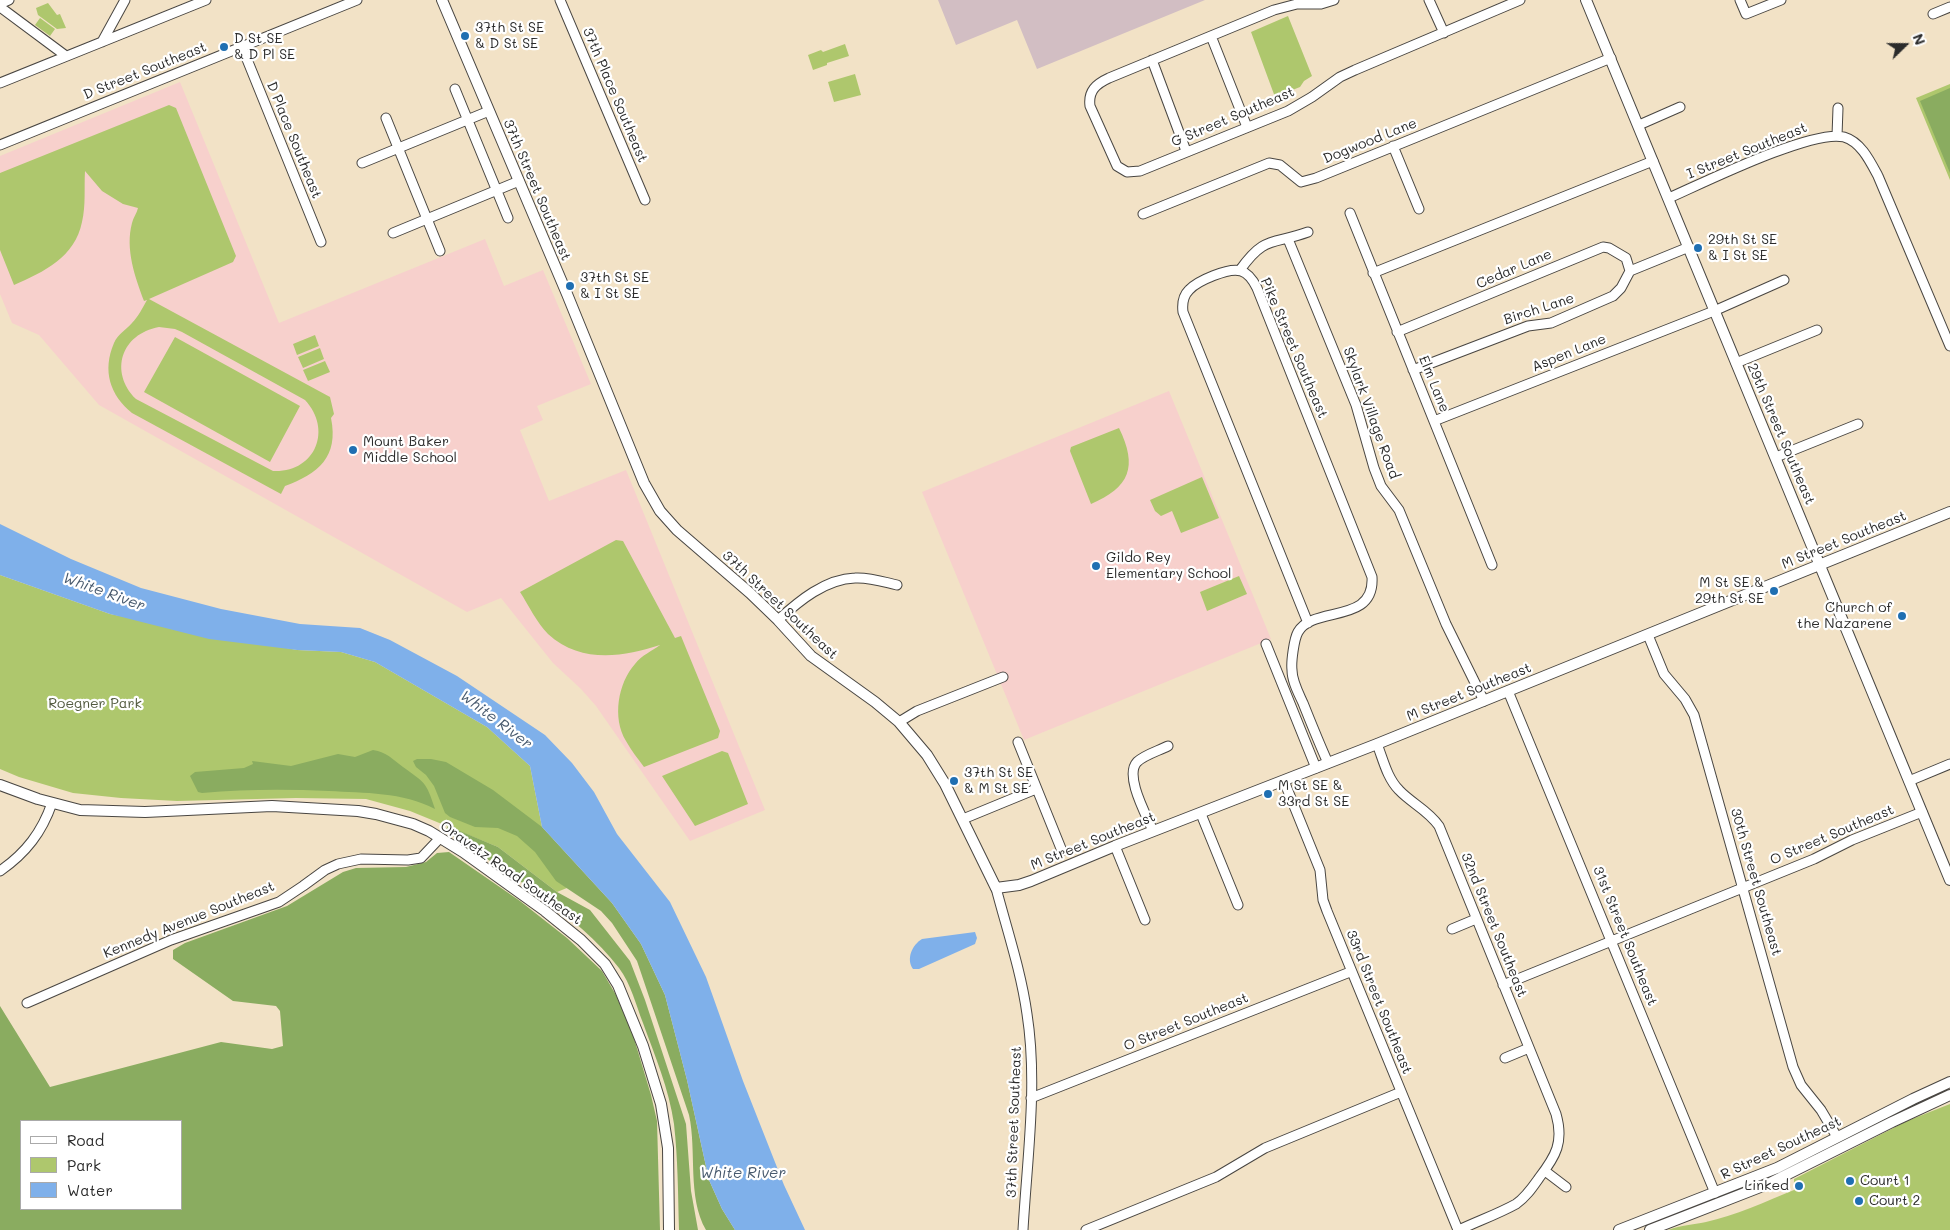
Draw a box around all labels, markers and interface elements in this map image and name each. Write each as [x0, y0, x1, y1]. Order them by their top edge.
place label: 37th St SE & D St SE [475, 20, 544, 52]
north arrow [1880, 20, 1930, 70]
street label: 37th Place Southeast [579, 25, 651, 165]
marker: 37th St SE & D St SE [459, 30, 471, 42]
place label: D St SE & D Pl SE [234, 31, 295, 64]
text: N [1909, 31, 1930, 48]
street label: D Street Southeast [81, 39, 209, 103]
marker: D St SE & D Pl SE [218, 41, 230, 53]
street label: D Place Southeast [263, 79, 325, 201]
street label: G Street Southeast [1169, 83, 1297, 151]
street label: Dogwood Lane [1321, 115, 1419, 167]
street label: 37th Street Southeast [500, 117, 574, 263]
street label: I Street Southeast [1685, 119, 1809, 183]
place label: 29th St SE & I St SE [1708, 232, 1777, 264]
marker: 29th St SE & I St SE [1692, 242, 1704, 254]
street label: Cedar Lane [1474, 246, 1554, 292]
place label: 37th St SE & I St SE [580, 270, 649, 302]
street label: Pike Street Southeast [1257, 275, 1331, 421]
marker: 37th St SE & I St SE [564, 280, 576, 292]
street label: Birch Lane [1502, 290, 1576, 328]
street label: Aspen Lane [1529, 331, 1609, 375]
street label: Skylark Village Road [1339, 345, 1403, 481]
street label: Elm Lane [1415, 353, 1453, 415]
street label: 29th Street Southeast [1744, 361, 1818, 507]
place label: Mount Baker Middle School [363, 434, 457, 467]
marker: Mount Baker Middle School [347, 444, 359, 456]
street label: M Street Southeast [1779, 507, 1909, 573]
street label: 37th Street Southeast [719, 547, 841, 663]
place label: Gildo Rey Elementary School [1106, 550, 1232, 582]
marker: Gildo Rey Elementary School [1090, 560, 1102, 572]
water label: White River [61, 569, 147, 615]
place label: M St SE & 29th St SE [1695, 575, 1764, 608]
marker: M St SE & 29th St SE [1768, 585, 1780, 597]
place label: Church of the Nazarene [1797, 600, 1892, 632]
marker: Church of the Nazarene [1896, 610, 1908, 622]
street label: M Street Southeast [1404, 659, 1534, 725]
water label: White River [456, 687, 536, 753]
park label: Roegner Park [48, 696, 142, 712]
place label: 37th St SE & M St SE [964, 765, 1033, 798]
marker: 37th St SE & M St SE [948, 775, 960, 787]
place label: M St SE & 33rd St SE [1278, 778, 1349, 810]
marker: M St SE & 33rd St SE [1262, 788, 1274, 800]
street label: O Street Southeast [1768, 801, 1896, 869]
street label: 30th Street Southeast [1727, 806, 1785, 958]
street label: M Street Southeast [1028, 808, 1158, 874]
street label: Oravetz Road Southeast [437, 818, 585, 928]
street label: 32nd Street Southeast [1457, 850, 1531, 1000]
street label: 31st Street Southeast [1589, 864, 1661, 1008]
street label: Kennedy Avenue Southeast [101, 878, 277, 962]
street label: 33rd Street Southeast [1342, 927, 1416, 1077]
street label: O Street Southeast [1121, 989, 1251, 1055]
street label: 37th Street Southeast [1003, 1046, 1025, 1198]
street label: R Street Southeast [1718, 1113, 1844, 1183]
legend [20, 1120, 182, 1210]
text: Road [67, 1130, 104, 1150]
text: Park [67, 1155, 101, 1175]
water label: White River [700, 1164, 786, 1182]
place label: Court 1 [1860, 1173, 1910, 1189]
marker: Court 1 [1844, 1175, 1856, 1187]
place label: Linked [1745, 1178, 1789, 1194]
text: Water [67, 1180, 113, 1200]
marker: Linked [1793, 1180, 1805, 1192]
place label: Court 2 [1869, 1193, 1920, 1209]
marker: Court 2 [1853, 1195, 1865, 1207]

